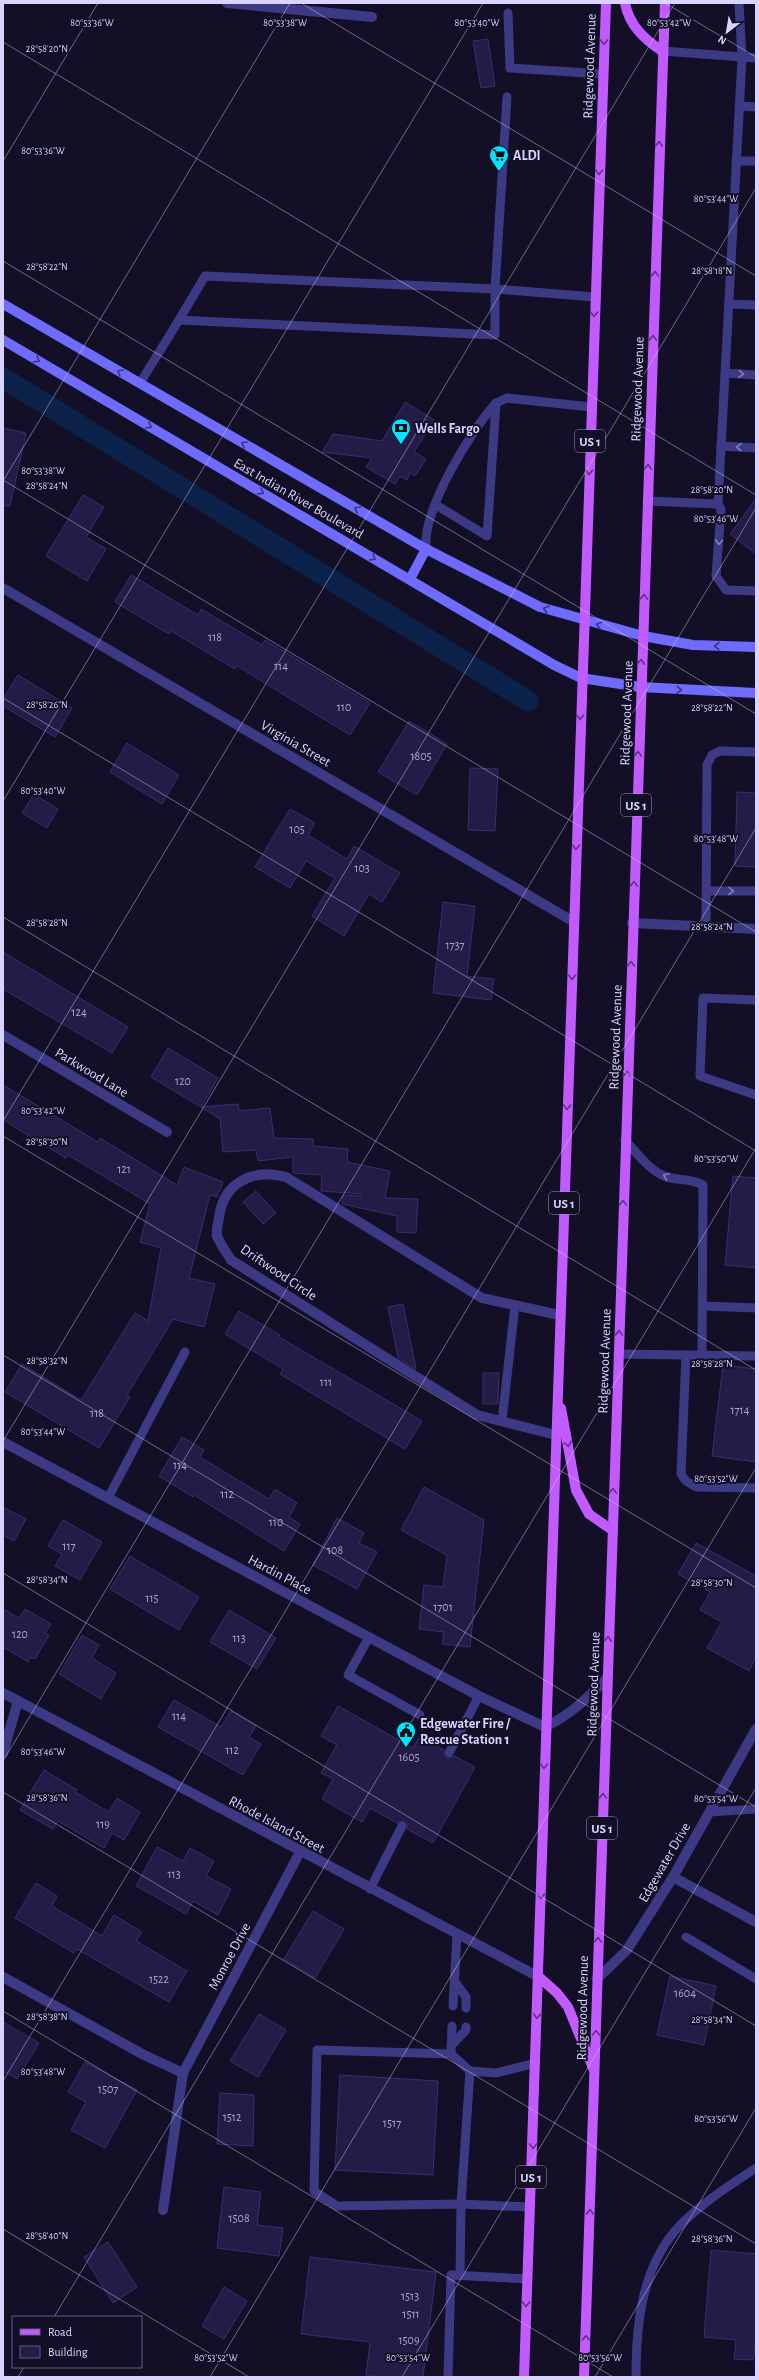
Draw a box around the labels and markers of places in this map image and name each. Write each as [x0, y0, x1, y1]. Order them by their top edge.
supermarket icon: ALDI [488, 144, 510, 172]
place label: ALDI [513, 149, 541, 163]
bank icon: Wells Fargo [390, 417, 412, 445]
place label: Wells Fargo [415, 422, 480, 436]
place label: Edgewater Fire / Rescue Station 1 [420, 1717, 511, 1747]
public building icon: Edgewater Fire / Rescue Station 1 [395, 1720, 417, 1748]

